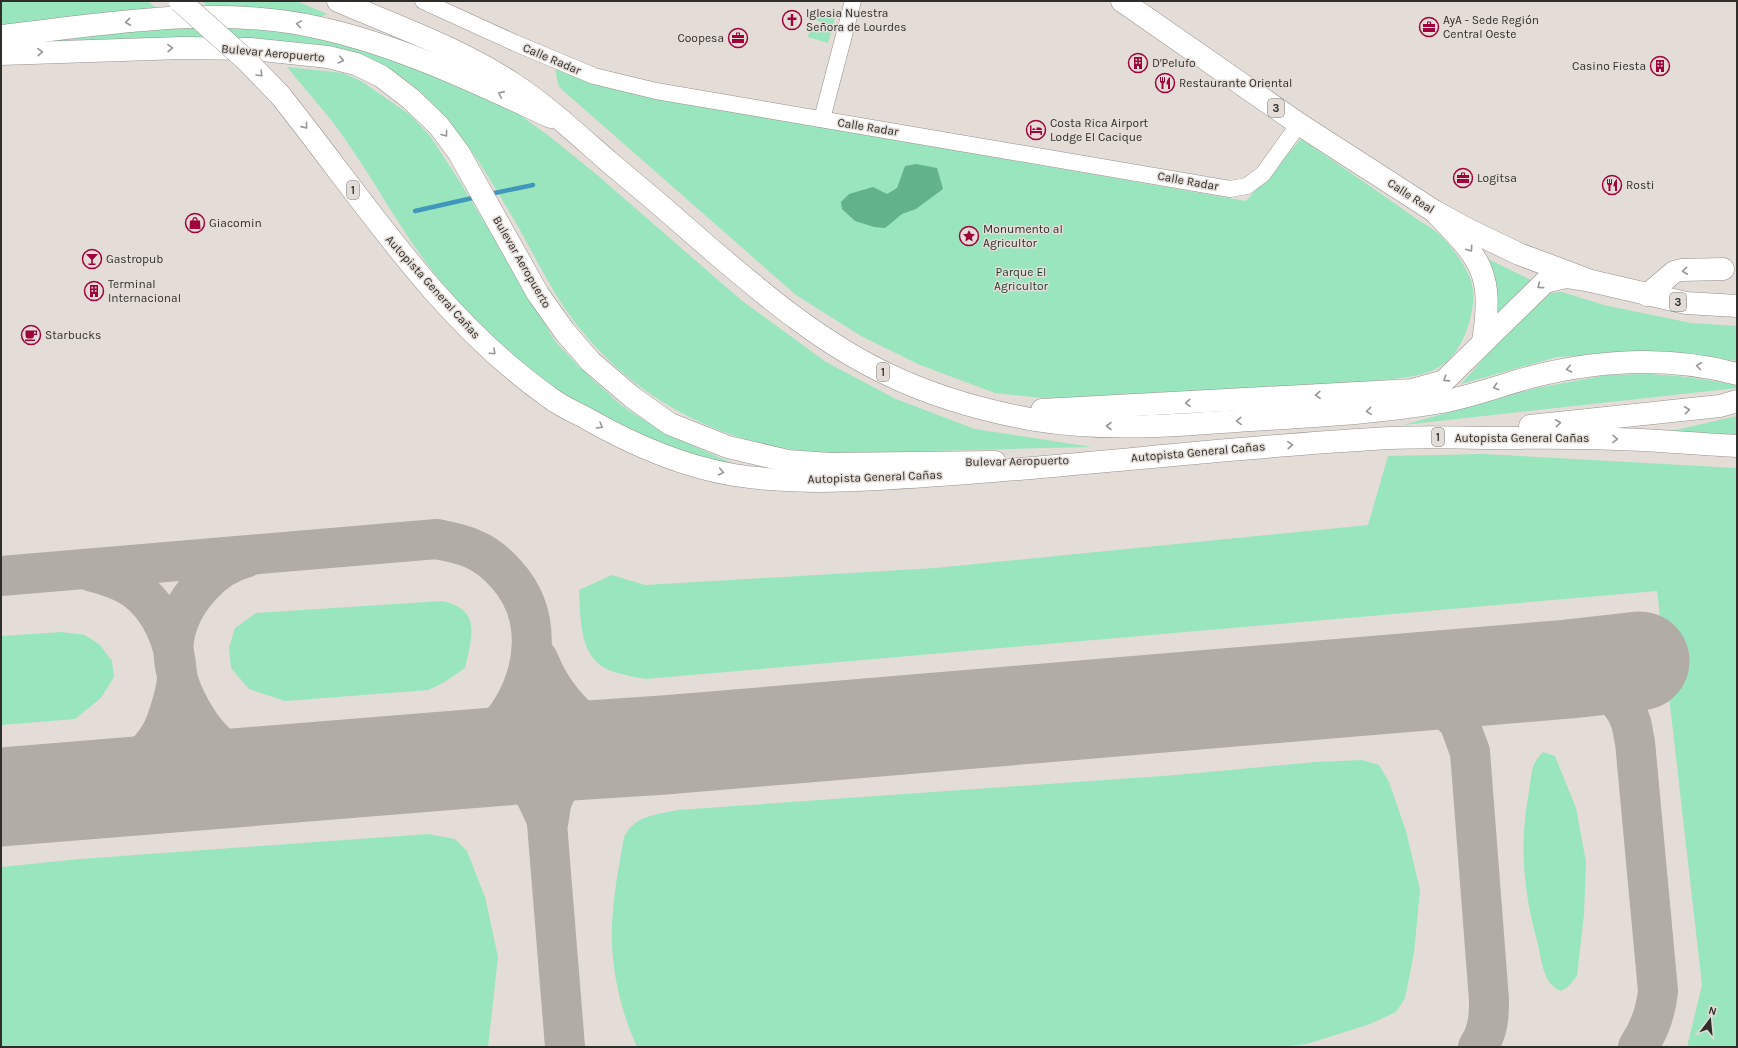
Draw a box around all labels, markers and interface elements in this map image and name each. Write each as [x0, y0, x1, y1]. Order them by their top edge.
place label: Iglesia Nuestra Señora de Lourdes [806, 6, 906, 34]
church icon: Iglesia Nuestra Señora de Lourdes [781, 9, 803, 31]
place label: AyA - Sede Región Central Oeste [1443, 13, 1539, 41]
office icon: AyA - Sede Región Central Oeste [1418, 16, 1440, 38]
one-way arrow [125, 17, 131, 26]
one-way arrow [296, 20, 302, 29]
office icon: Coopesa [727, 27, 749, 49]
place label: Coopesa [677, 31, 724, 45]
street label: Calle Radar [521, 40, 584, 78]
street label: Bulevar Aeropuerto [221, 41, 325, 65]
one-way arrow [167, 44, 173, 52]
one-way arrow [37, 48, 43, 57]
building icon: D'Pelufo [1127, 52, 1149, 74]
building icon: Casino Fiesta [1649, 55, 1671, 77]
one-way arrow [338, 56, 344, 64]
place label: D'Pelufo [1152, 56, 1196, 70]
place label: Casino Fiesta [1572, 59, 1646, 73]
one-way arrow [255, 69, 263, 77]
restaurant icon: Restaurante Oriental [1154, 72, 1176, 94]
place label: Restaurante Oriental [1179, 76, 1292, 90]
one-way arrow [497, 91, 505, 99]
road number: 3 [1268, 99, 1284, 117]
street label: Calle Radar [836, 115, 900, 139]
place label: Costa Rica Airport Lodge El Cacique [1050, 116, 1148, 144]
hotel icon: Costa Rica Airport Lodge El Cacique [1025, 119, 1047, 141]
one-way arrow [300, 121, 307, 128]
one-way arrow [440, 130, 447, 137]
office icon: Logitsa [1452, 167, 1474, 189]
street label: Calle Radar [1156, 169, 1220, 193]
place label: Logitsa [1477, 171, 1517, 185]
restaurant icon: Rosti [1601, 174, 1623, 196]
street label: Calle Real [1385, 176, 1437, 216]
place label: Rosti [1626, 178, 1654, 192]
road number: 1 [347, 181, 359, 199]
shop icon: Giacomin [184, 212, 206, 234]
street label: Bulevar Aeropuerto [490, 214, 554, 310]
place label: Giacomin [209, 216, 262, 230]
place label: Monumento al Agricultor [983, 222, 1063, 250]
place icon: Monumento al Agricultor [958, 225, 980, 247]
street label: Autopista General Cañas [383, 232, 483, 342]
one-way arrow [1465, 245, 1472, 252]
bar icon: Gastropub [81, 248, 103, 270]
place label: Gastropub [106, 252, 163, 266]
park label: Parque El Agricultor [994, 265, 1049, 293]
one-way arrow [1681, 266, 1688, 275]
place label: Terminal Internacional [108, 277, 181, 305]
building icon: Terminal Internacional [83, 280, 105, 302]
one-way arrow [1538, 281, 1545, 288]
road number: 3 [1670, 293, 1686, 311]
cafe icon: Starbucks [20, 324, 42, 346]
place label: Starbucks [45, 328, 101, 342]
one-way arrow [489, 347, 496, 354]
one-way arrow [1696, 362, 1702, 371]
road number: 1 [877, 363, 889, 381]
one-way arrow [1566, 364, 1573, 372]
one-way arrow [1443, 374, 1450, 381]
one-way arrow [1493, 383, 1499, 391]
one-way arrow [1315, 391, 1321, 400]
one-way arrow [1185, 398, 1191, 407]
one-way arrow [1684, 405, 1690, 414]
one-way arrow [1366, 407, 1372, 416]
one-way arrow [1236, 416, 1242, 425]
one-way arrow [1555, 419, 1561, 428]
one-way arrow [595, 422, 603, 429]
one-way arrow [1106, 422, 1112, 430]
road number: 1 [1432, 428, 1444, 446]
street label: Autopista General Cañas [1455, 431, 1589, 445]
one-way arrow [1612, 434, 1618, 443]
street label: Autopista General Cañas [1130, 439, 1266, 465]
one-way arrow [1287, 441, 1293, 450]
street label: Bulevar Aeropuerto [965, 453, 1069, 469]
one-way arrow [718, 467, 724, 475]
street label: Autopista General Cañas [807, 468, 943, 486]
north arrow [1690, 1000, 1730, 1040]
text: N [1707, 1004, 1718, 1018]

